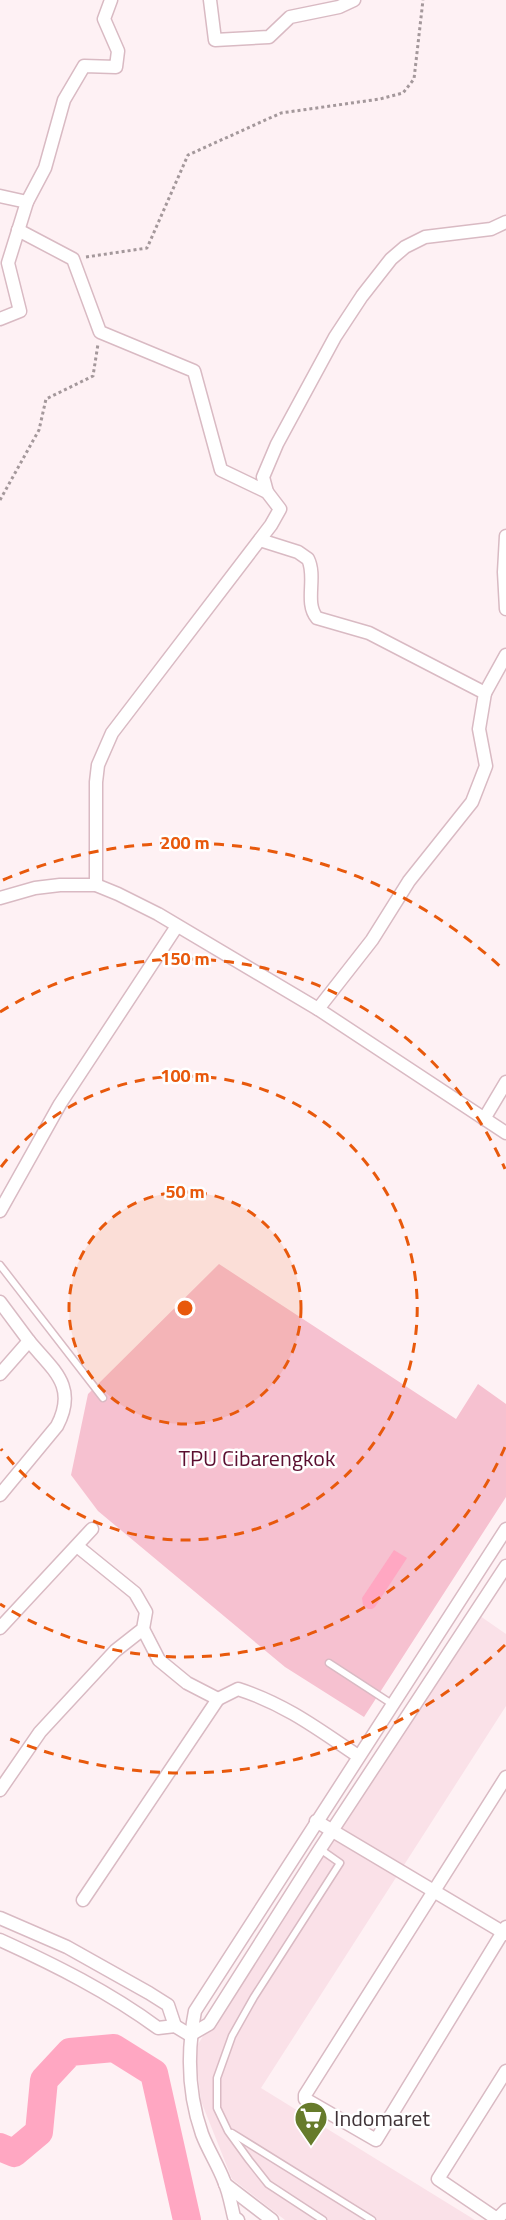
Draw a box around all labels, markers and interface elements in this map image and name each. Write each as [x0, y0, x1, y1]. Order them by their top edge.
text: 200 m [160, 829, 210, 856]
text: 150 m [160, 945, 210, 972]
text: 100 m [160, 1062, 210, 1089]
text: 50 m [165, 1178, 205, 1205]
centre of rings [175, 1298, 195, 1318]
park label: TPU Cibarengkok [178, 1441, 336, 1475]
supermarket icon: Indomaret [293, 2100, 329, 2147]
place label: Indomaret [334, 2101, 430, 2135]

